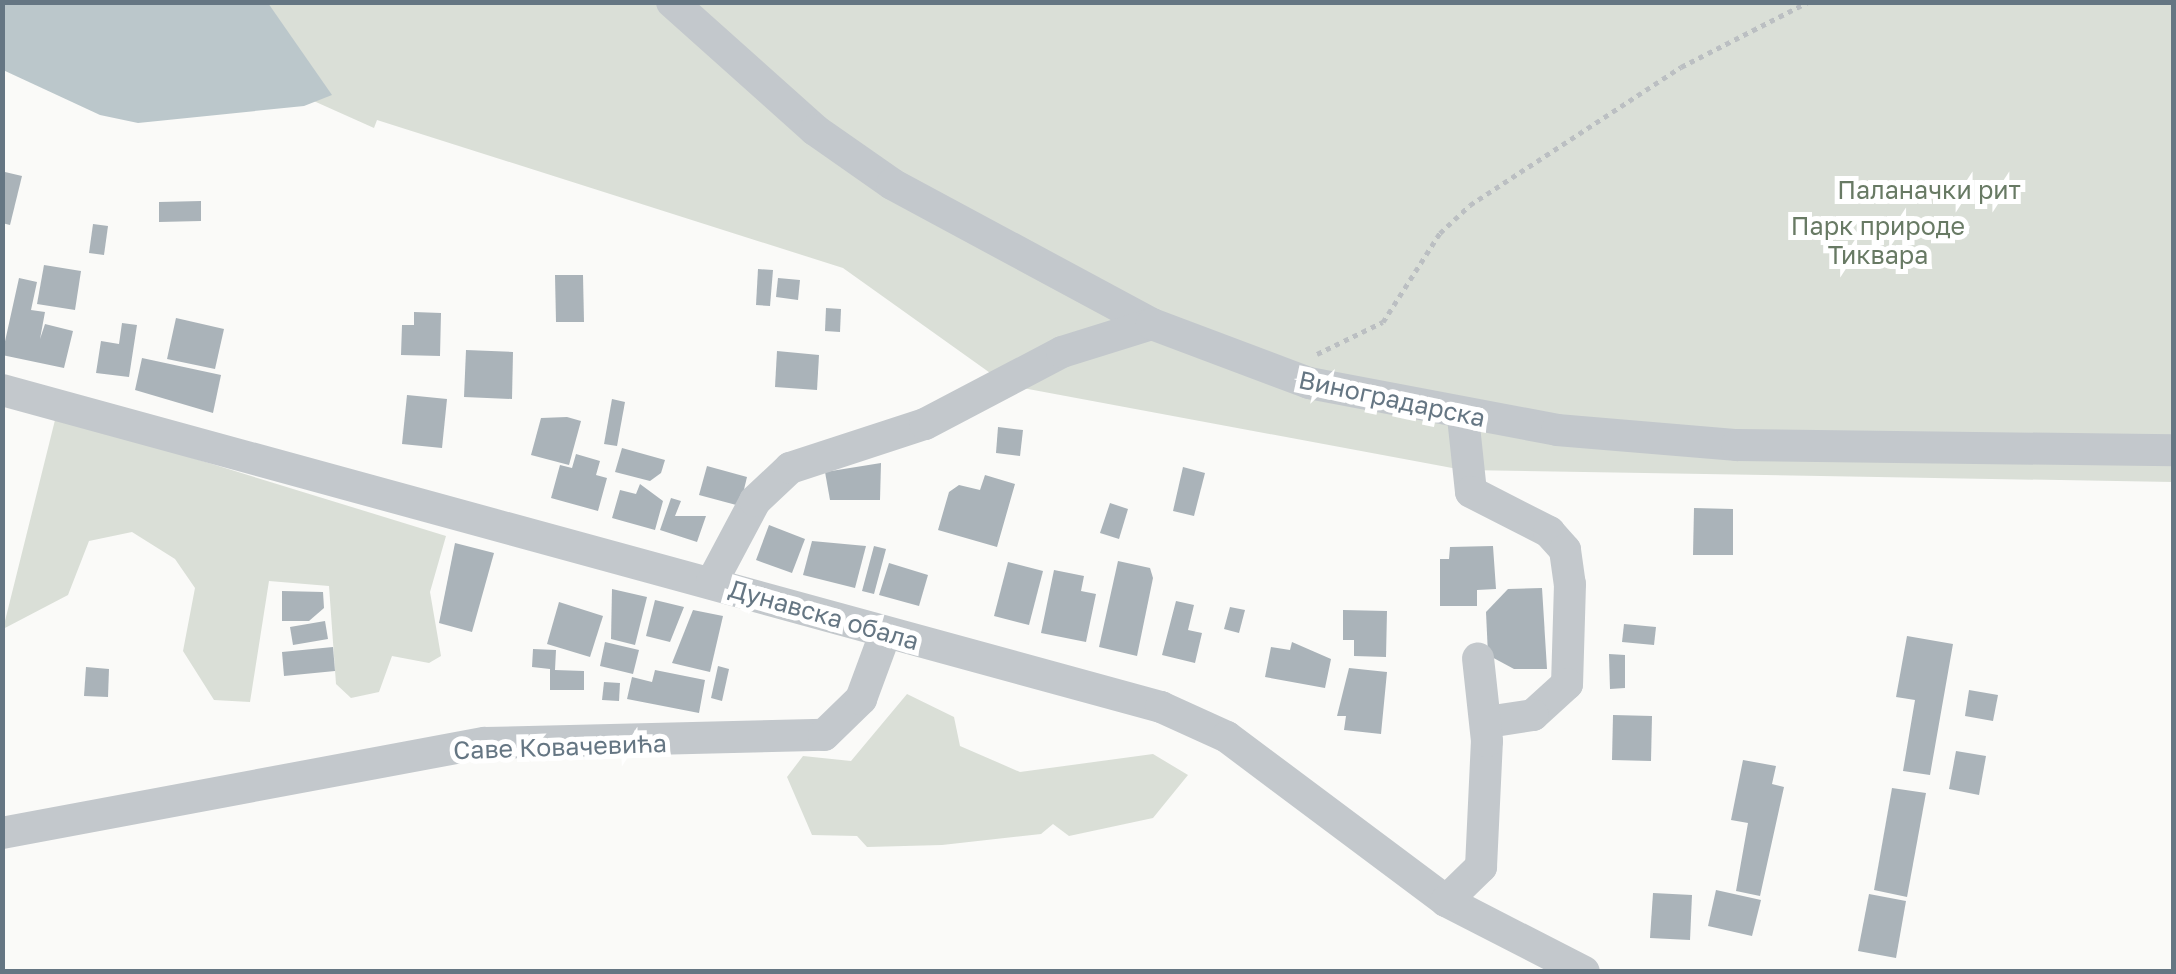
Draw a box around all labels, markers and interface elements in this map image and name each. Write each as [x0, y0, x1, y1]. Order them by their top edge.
park label: Паланачки рит [1837, 175, 2021, 205]
park label: Парк природе Тиквара [1791, 212, 1965, 271]
street label: Виноградарска [1296, 365, 1488, 433]
street label: Дунавска обала [726, 574, 922, 656]
street label: Саве Ковачевића [453, 728, 667, 766]

